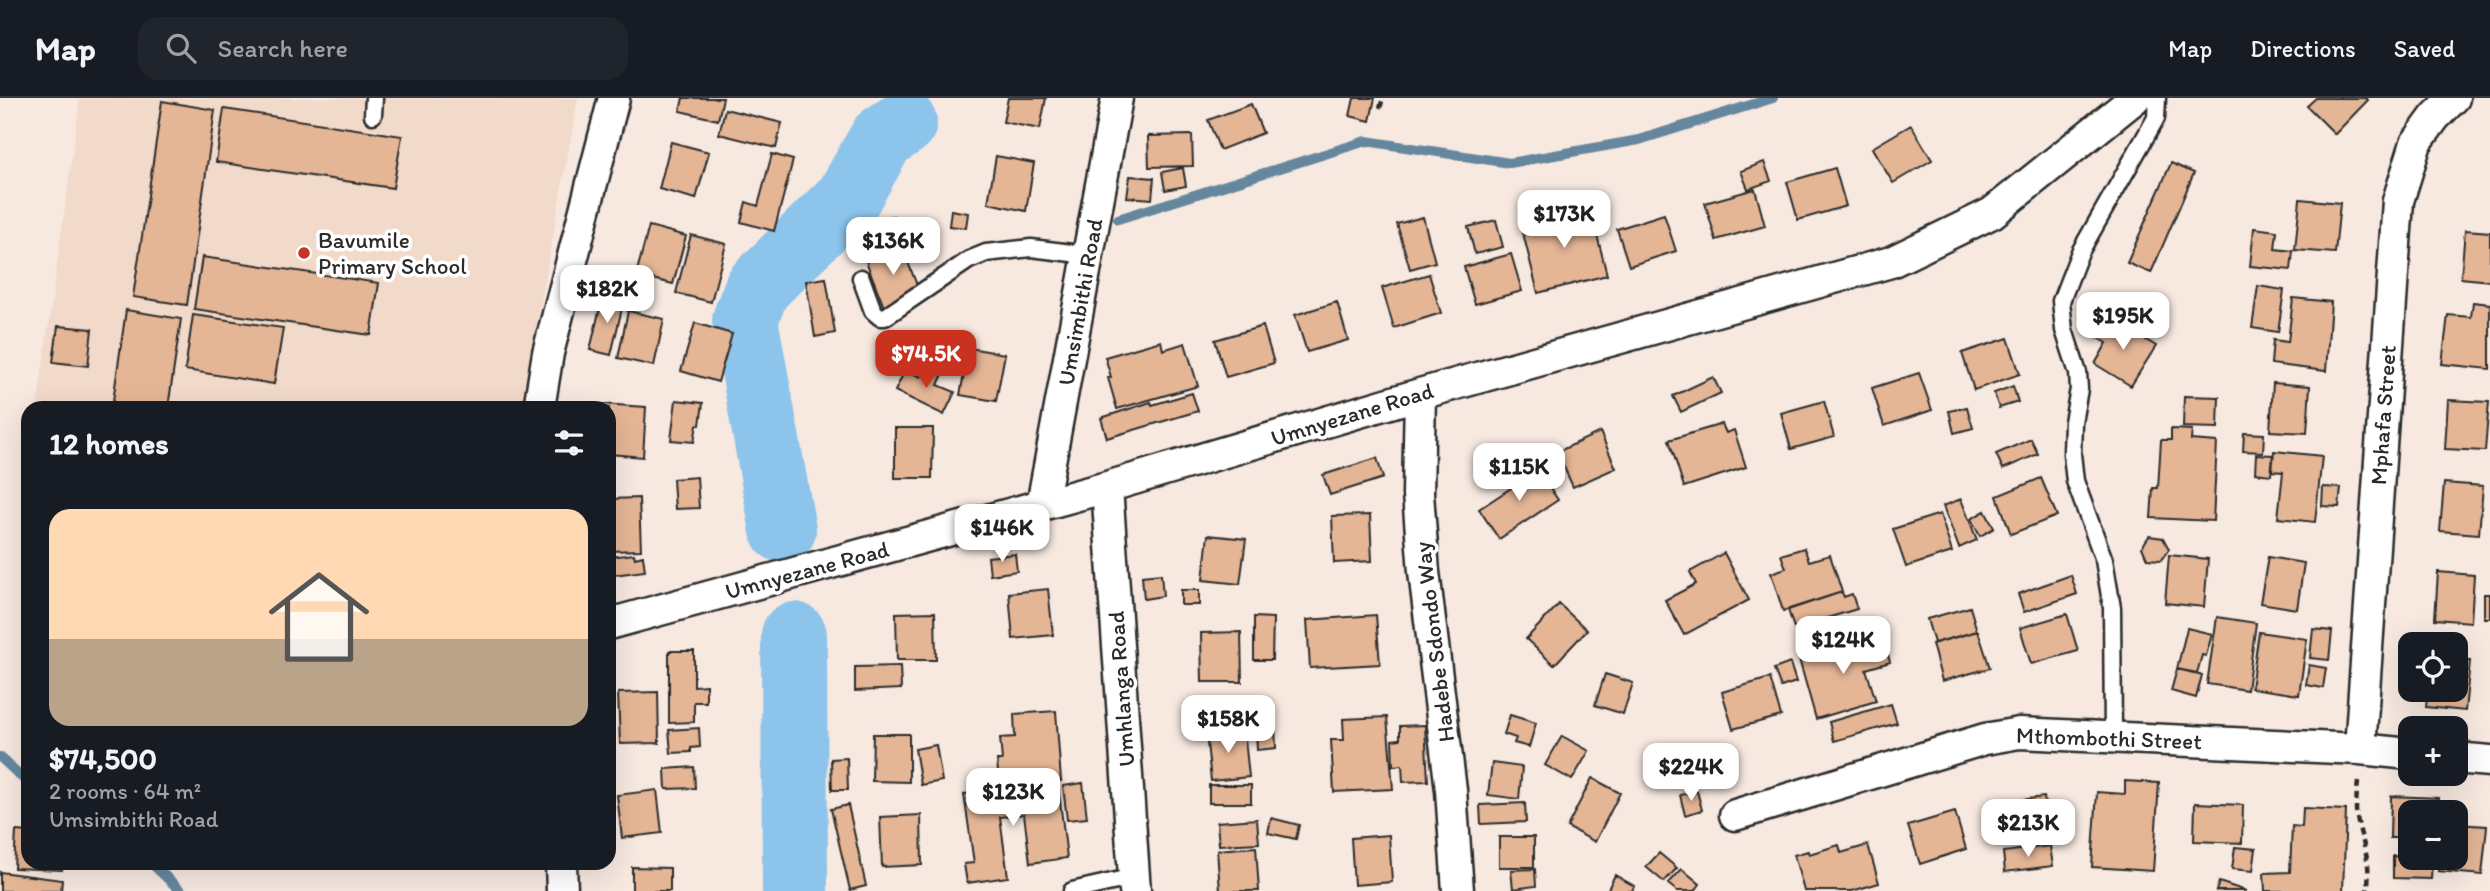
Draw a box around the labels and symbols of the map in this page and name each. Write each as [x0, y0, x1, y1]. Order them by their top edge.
pin: $173K [1515, 190, 1613, 250]
street label: Umsimbithi Road [1052, 216, 1109, 388]
pin: $136K [844, 218, 942, 277]
place label: Bavumile Primary School [318, 226, 467, 280]
marker: Bavumile Primary School [296, 245, 312, 261]
pin: $182K [558, 266, 656, 325]
pin: $195K [2074, 292, 2172, 352]
pin: $74.5K [869, 330, 983, 390]
street label: Mphafa Street [2364, 344, 2402, 486]
street label: Umnyezane Road [1267, 376, 1437, 452]
pin: $115K [1470, 444, 1568, 503]
pin: $146K [953, 504, 1051, 564]
street label: Umnyezane Road [722, 535, 892, 605]
street label: Hadebe Sdondo Way [1408, 540, 1460, 744]
street label: Umhlanga Road [1102, 610, 1140, 768]
pin: $124K [1794, 616, 1892, 676]
pin: $158K [1179, 696, 1277, 755]
street label: Mthombothi Street [2016, 721, 2203, 755]
pin: $224K [1642, 744, 1740, 803]
pin: $123K [964, 768, 1062, 828]
pin: $213K [1979, 800, 2077, 859]

